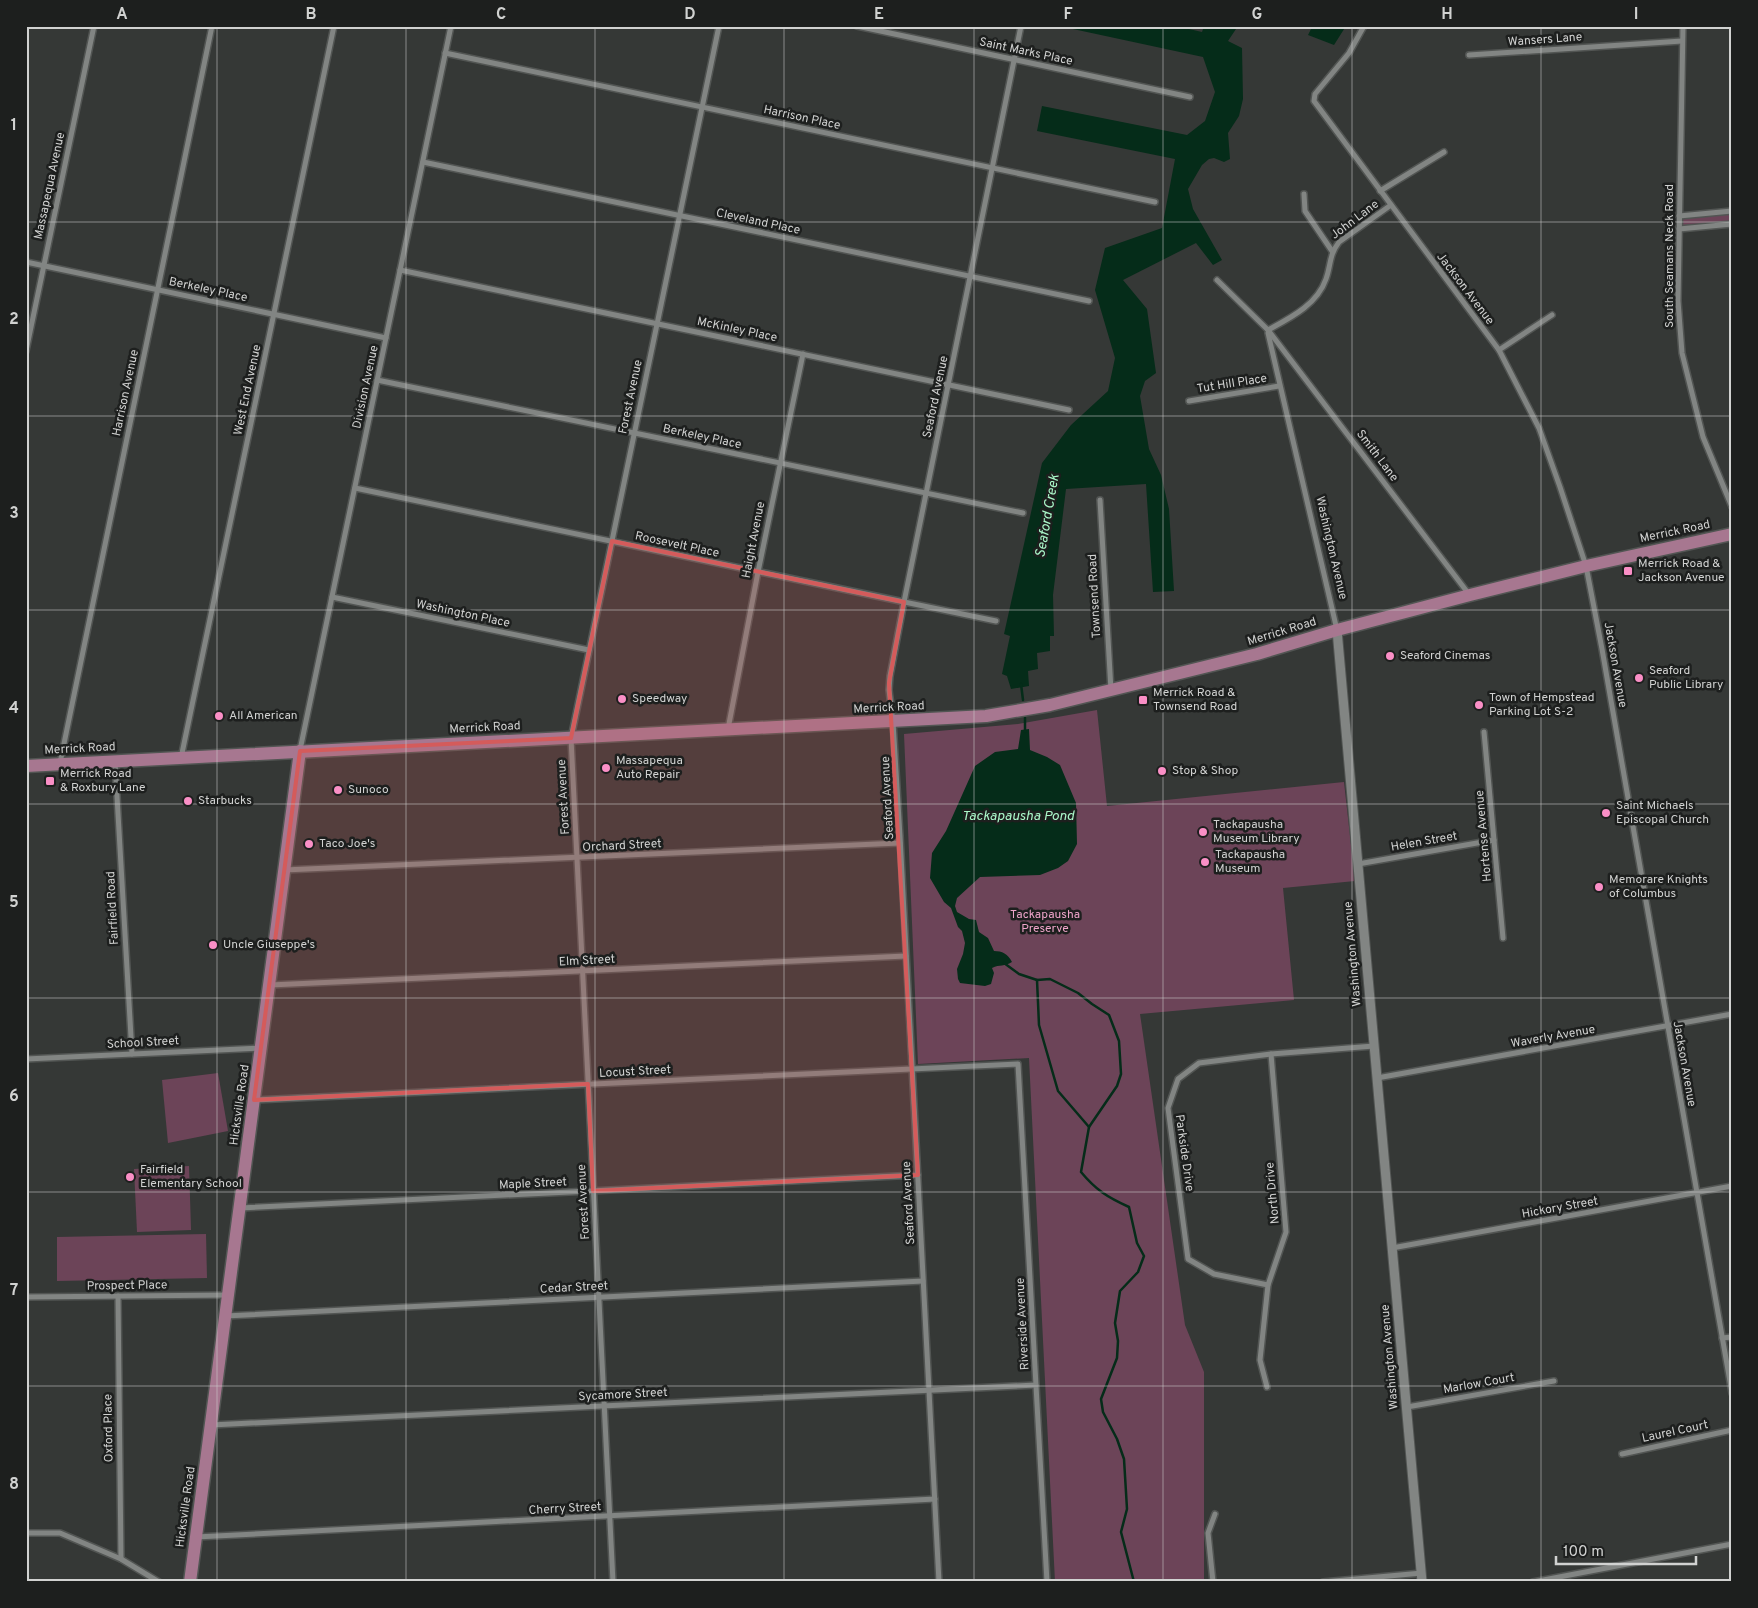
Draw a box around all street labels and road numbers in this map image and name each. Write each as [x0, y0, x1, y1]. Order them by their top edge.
street label: Wansers Lane [1507, 29, 1583, 51]
street label: Saint Marks Place [978, 34, 1074, 70]
street label: Harrison Place [762, 102, 842, 134]
street label: Massapequa Avenue [31, 131, 69, 241]
street label: South Seamans Neck Road [1662, 184, 1678, 328]
street label: John Lane [1328, 197, 1382, 243]
street label: Cleveland Place [715, 205, 801, 239]
street label: Jackson Avenue [1433, 250, 1497, 328]
street label: Berkeley Place [167, 274, 249, 306]
street label: McKinley Place [695, 314, 779, 346]
street label: West End Avenue [231, 343, 265, 437]
street label: Division Avenue [349, 344, 383, 430]
street label: Harrison Avenue [109, 348, 143, 438]
street label: Seaford Avenue [919, 354, 953, 440]
street label: Forest Avenue [615, 358, 647, 436]
street label: Tut Hill Place [1196, 371, 1268, 397]
street label: Berkeley Place [661, 421, 743, 453]
street label: Smith Lane [1352, 427, 1402, 485]
street label: Washington Avenue [1311, 495, 1351, 601]
street label: Haight Avenue [739, 500, 769, 580]
street label: Merrick Road [1638, 517, 1712, 547]
street label: Roosevelt Place [633, 528, 721, 562]
street label: Townsend Road [1085, 554, 1105, 638]
street label: Washington Place [415, 596, 511, 632]
street label: Merrick Road [1245, 614, 1319, 650]
street label: Jackson Avenue [1600, 621, 1630, 709]
street label: Merrick Road [853, 698, 925, 718]
street label: Merrick Road [449, 718, 521, 738]
street label: Merrick Road [44, 739, 116, 759]
street label: Seaford Avenue [878, 756, 898, 840]
street label: Forest Avenue [554, 759, 574, 835]
street label: Hortense Avenue [1472, 789, 1496, 883]
street label: Helen Street [1390, 828, 1458, 856]
street label: Orchard Street [582, 836, 662, 856]
street label: Fairfield Road [103, 871, 123, 945]
street label: Washington Avenue [1340, 901, 1366, 1007]
street label: Elm Street [558, 952, 616, 970]
street label: Jackson Avenue [1669, 1020, 1699, 1108]
street label: Waverly Avenue [1510, 1022, 1596, 1052]
street label: School Street [106, 1033, 180, 1053]
street label: Locust Street [599, 1062, 671, 1082]
street label: Hicksville Road [226, 1064, 254, 1146]
street label: Parkside Drive [1171, 1113, 1197, 1193]
street label: Seaford Avenue [899, 1161, 919, 1245]
street label: North Drive [1262, 1161, 1284, 1225]
street label: Forest Avenue [574, 1164, 594, 1240]
street label: Maple Street [499, 1174, 567, 1194]
street label: Hickory Street [1521, 1193, 1599, 1223]
street label: Prospect Place [86, 1277, 168, 1295]
street label: Riverside Avenue [1013, 1277, 1033, 1371]
street label: Cedar Street [540, 1278, 608, 1298]
street label: Washington Avenue [1377, 1304, 1403, 1410]
street label: Marlow Court [1442, 1370, 1516, 1398]
street label: Sycamore Street [578, 1385, 668, 1405]
street label: Oxford Place [100, 1394, 118, 1462]
street label: Laurel Court [1640, 1417, 1710, 1447]
street label: Hicksville Road [172, 1466, 200, 1548]
street label: Cherry Street [528, 1499, 602, 1519]

